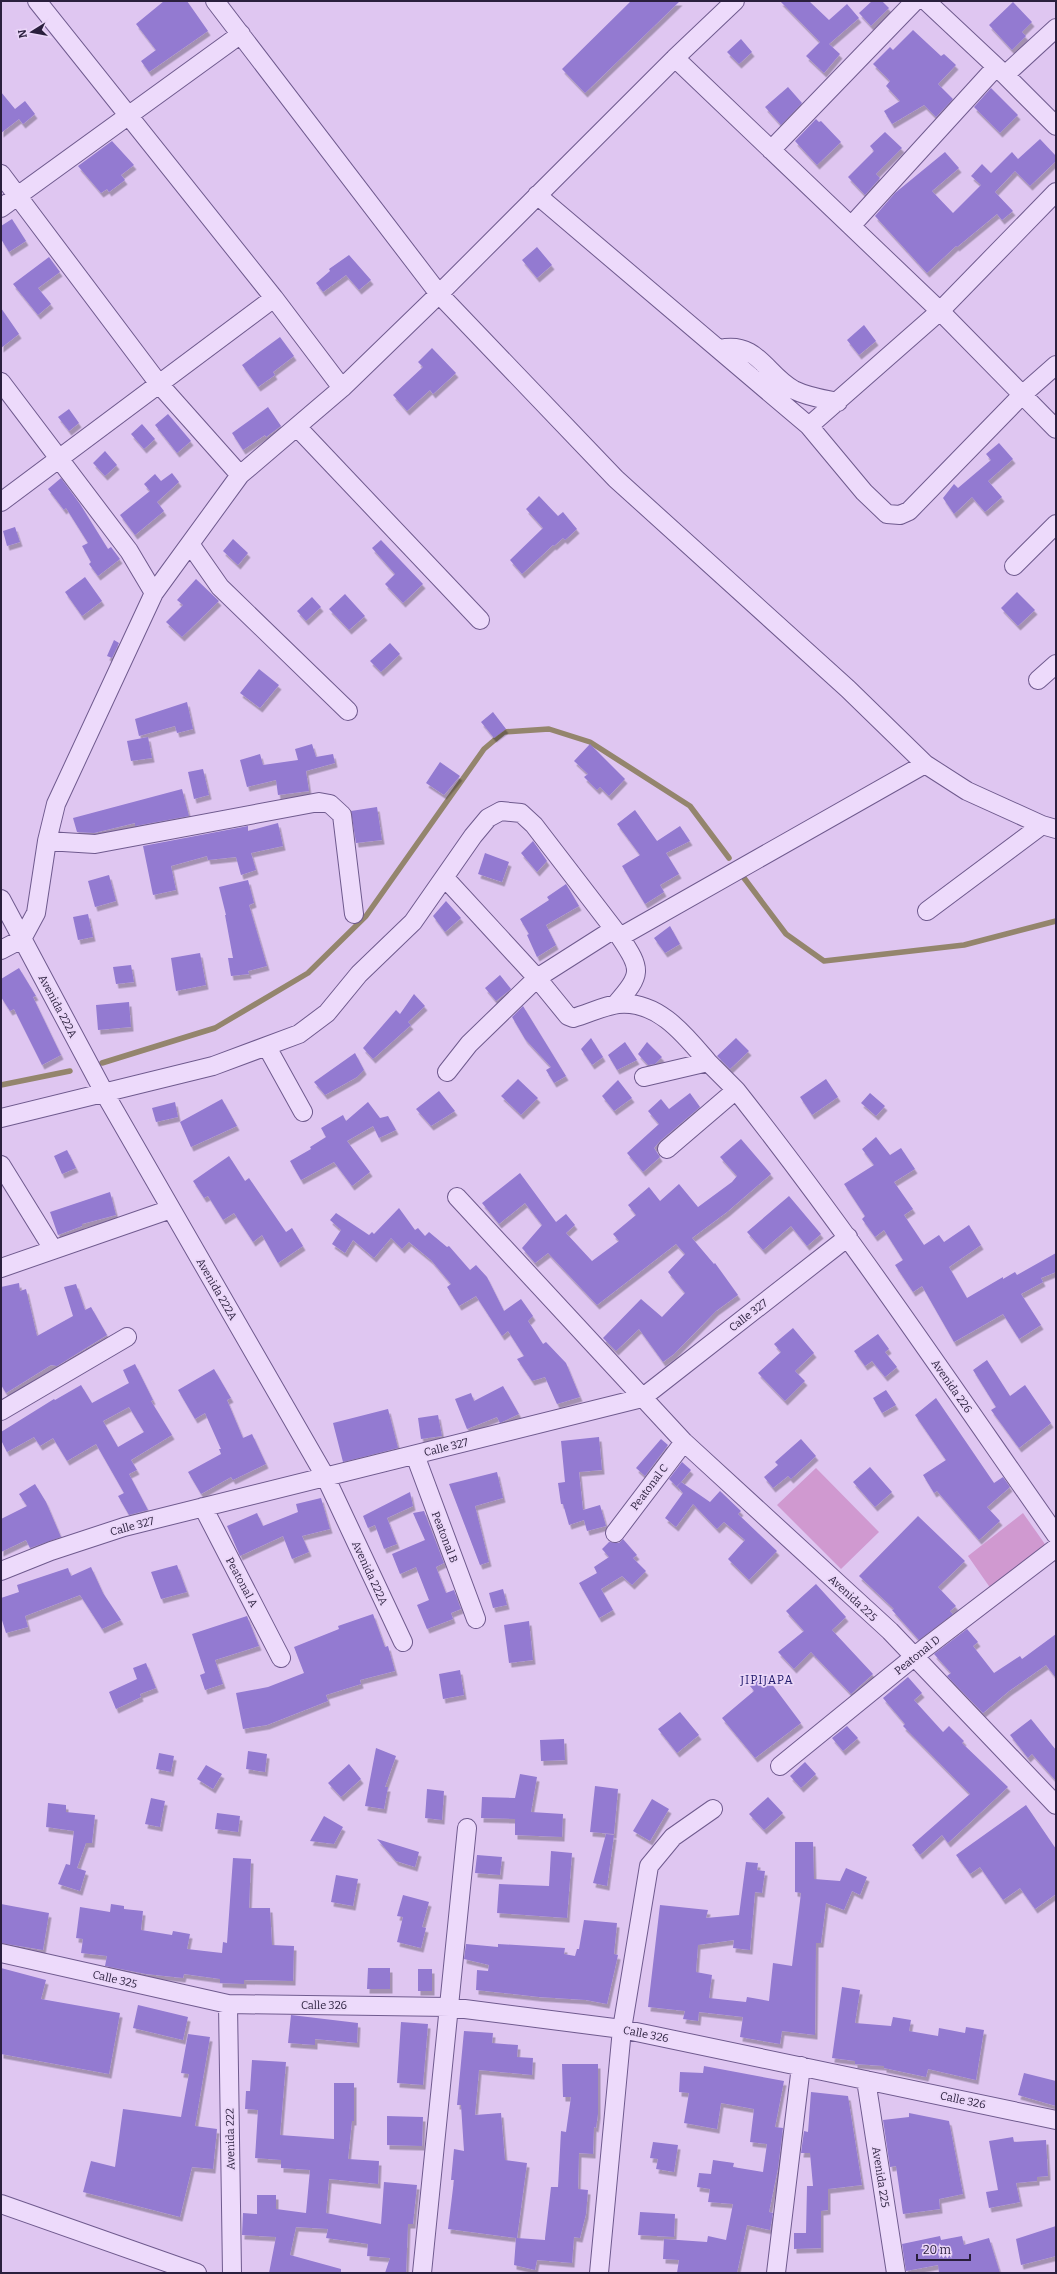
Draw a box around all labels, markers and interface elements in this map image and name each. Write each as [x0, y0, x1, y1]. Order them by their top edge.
north arrow [12, 12, 52, 52]
text: N [15, 28, 30, 39]
street label: Avenida 222A [36, 973, 80, 1040]
street label: Avenida 222A [194, 1256, 240, 1323]
street label: Calle 327 [727, 1296, 770, 1334]
street label: Avenida 226 [928, 1357, 975, 1415]
street label: Calle 327 [423, 1436, 470, 1459]
street label: Peatonal C [628, 1462, 671, 1513]
street label: Peatonal B [429, 1510, 460, 1565]
street label: Calle 327 [109, 1514, 156, 1539]
street label: Avenida 222A [349, 1539, 390, 1608]
street label: Peatonal A [223, 1555, 260, 1610]
street label: Avenida 225 [826, 1573, 880, 1624]
street label: Peatonal D [892, 1633, 943, 1678]
district label: JIPIJAPA [739, 1673, 794, 1687]
street label: Calle 325 [91, 1968, 139, 1991]
street label: Calle 326 [301, 1999, 347, 2012]
street label: Calle 326 [622, 2024, 670, 2045]
street label: Calle 326 [939, 2089, 987, 2112]
street label: Avenida 222 [223, 2108, 238, 2170]
street label: Avenida 225 [869, 2146, 892, 2209]
scale bar [917, 2236, 970, 2262]
text: 20 m [923, 2243, 952, 2257]

